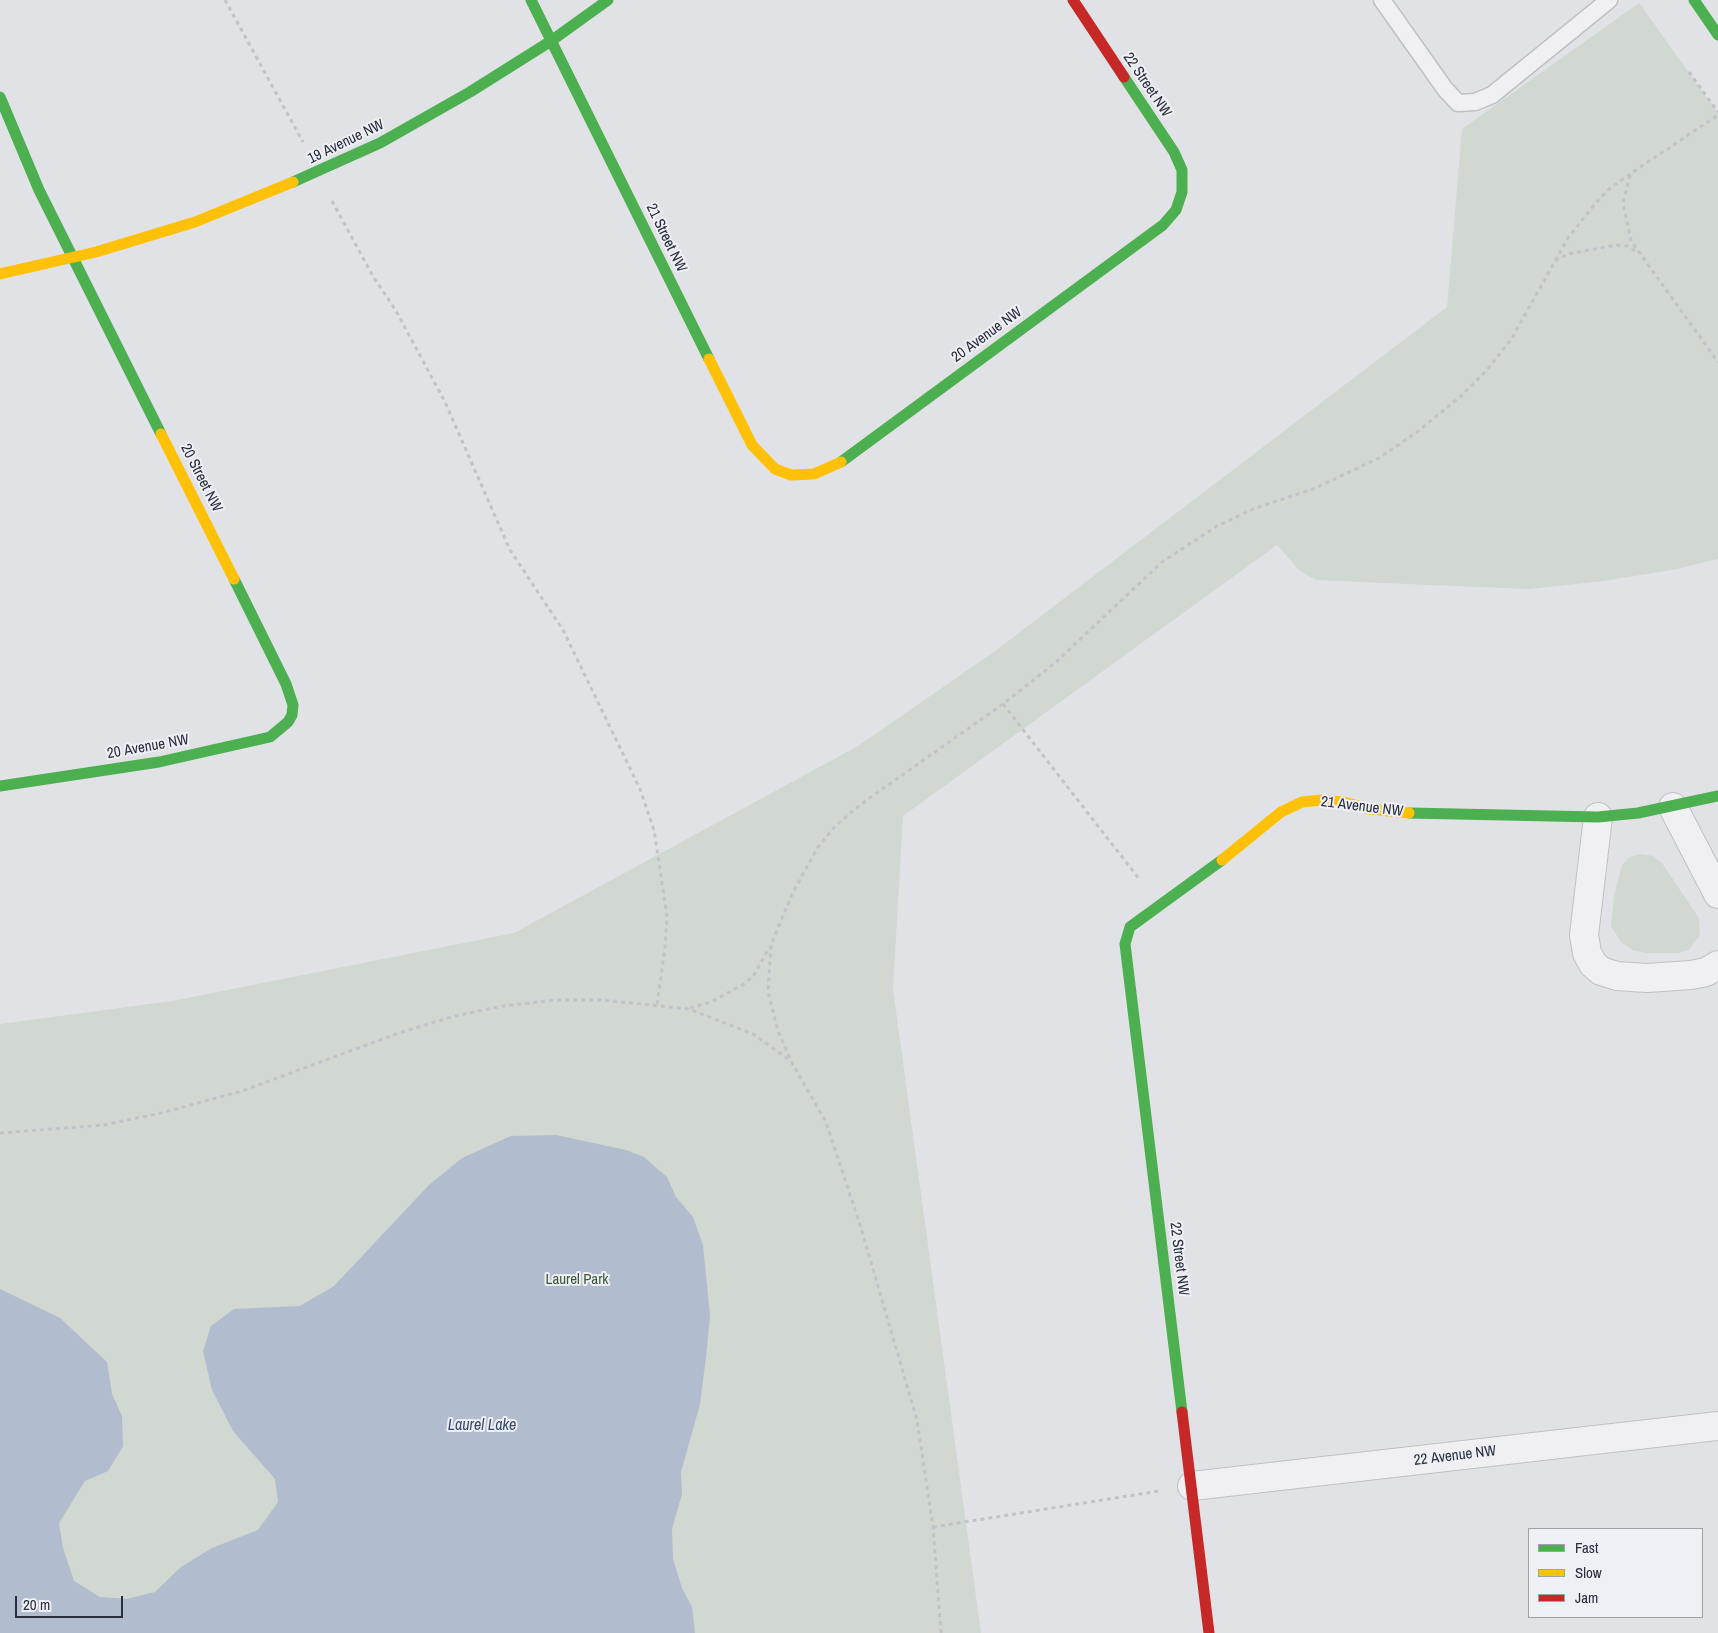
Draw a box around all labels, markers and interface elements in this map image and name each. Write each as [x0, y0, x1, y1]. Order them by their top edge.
street label: 22 Street NW [1119, 49, 1175, 121]
street label: 19 Avenue NW [305, 116, 387, 168]
street label: 21 Street NW [642, 201, 690, 275]
street label: 20 Avenue NW [948, 303, 1026, 367]
street label: 20 Street NW [176, 441, 226, 515]
street label: 20 Avenue NW [106, 731, 190, 763]
street label: 21 Avenue NW [1320, 793, 1404, 821]
street label: 22 Street NW [1166, 1221, 1192, 1297]
park label: Laurel Park [546, 1271, 608, 1289]
water label: Laurel Lake [448, 1416, 516, 1436]
street label: 22 Avenue NW [1413, 1442, 1497, 1470]
legend [1528, 1528, 1703, 1618]
text: Fast [1575, 1537, 1598, 1558]
text: Slow [1575, 1562, 1602, 1583]
scale bar [18, 1586, 125, 1618]
text: Jam [1575, 1587, 1598, 1608]
text: 20 m [23, 1594, 50, 1615]

